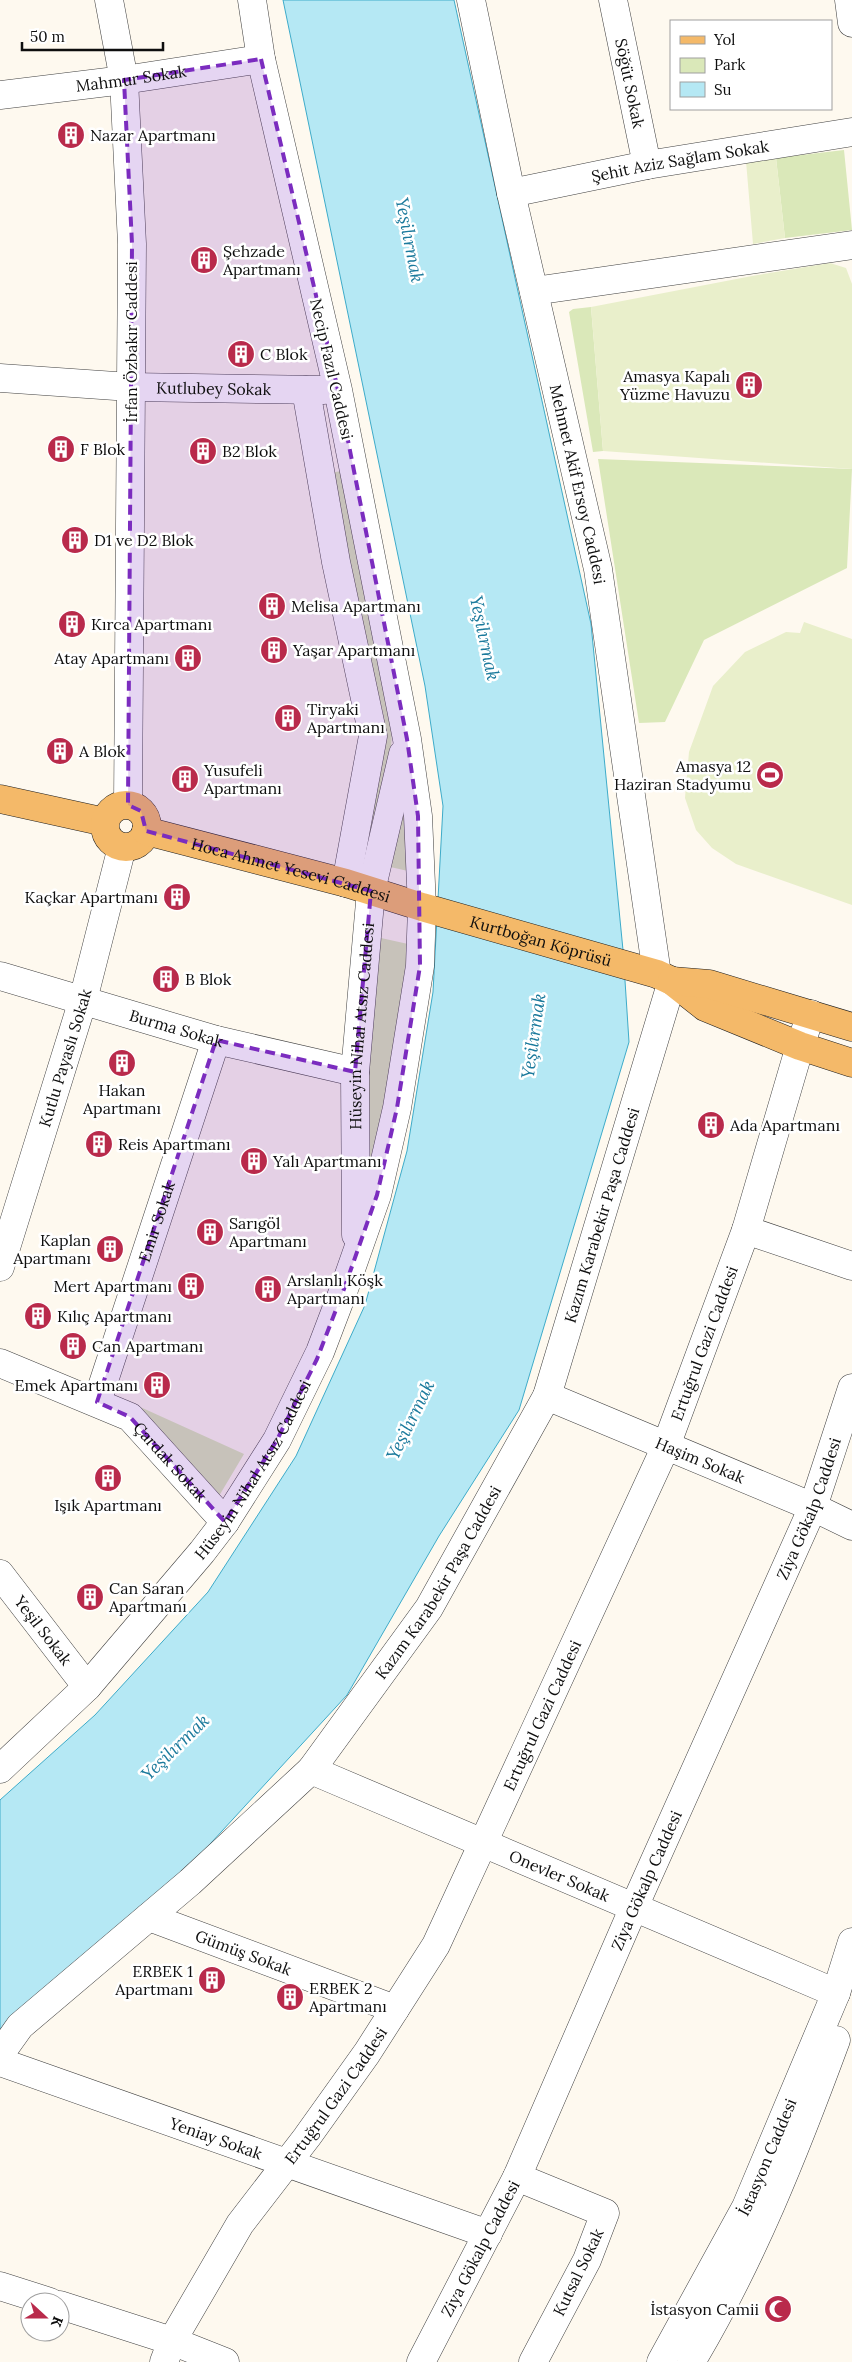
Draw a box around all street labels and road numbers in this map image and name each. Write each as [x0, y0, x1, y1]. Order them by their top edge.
street label: Söğüt Sokak [611, 37, 649, 130]
street label: Mahmur Sokak [74, 61, 188, 96]
street label: Şehit Aziz Sağlam Sokak [589, 136, 770, 186]
street label: İrfan Özbakır Caddesi [121, 261, 141, 423]
street label: Necip Fazıl Caddesi [306, 297, 358, 441]
street label: Kutlubey Sokak [156, 377, 272, 399]
street label: Mehmet Akif Ersoy Caddesi [546, 382, 610, 585]
street label: Hoca Ahmet Yesevi Caddesi [189, 833, 393, 906]
street label: Kurtboğan Köprüsü [468, 911, 615, 971]
street label: Hüseyin Nihal Atsız Caddesi [345, 922, 378, 1130]
street label: Kutlu Payaslı Sokak [34, 986, 96, 1129]
street label: Burma Sokak [127, 1005, 226, 1051]
street label: Kazım Karabekir Paşa Caddesi [560, 1105, 643, 1325]
street label: Emir Sokak [134, 1178, 179, 1264]
street label: Ertuğrul Gazi Caddesi [666, 1263, 742, 1423]
street label: Hüseyin Nihal Atsız Caddesi [190, 1376, 315, 1564]
street label: Çardak Sokak [129, 1418, 212, 1506]
street label: Haşim Sokak [653, 1432, 748, 1488]
street label: Ziya Gökalp Caddesi [772, 1435, 845, 1583]
street label: Kazım Karabekir Paşa Caddesi [371, 1482, 505, 1683]
street label: Yeşil Sokak [10, 1591, 77, 1669]
street label: Ertuğrul Gazi Caddesi [499, 1637, 585, 1794]
street label: Ziya Gökalp Caddesi [606, 1807, 686, 1953]
street label: Onevler Sokak [506, 1845, 613, 1906]
street label: Gümüş Sokak [193, 1925, 295, 1980]
street label: Ertuğrul Gazi Caddesi [280, 2023, 391, 2168]
street label: İstasyon Caddesi [733, 2095, 801, 2219]
street label: Yeniay Sokak [166, 2112, 265, 2164]
street label: Ziya Gökalp Caddesi [436, 2177, 524, 2320]
street label: Kutsal Sokak [548, 2225, 608, 2319]

